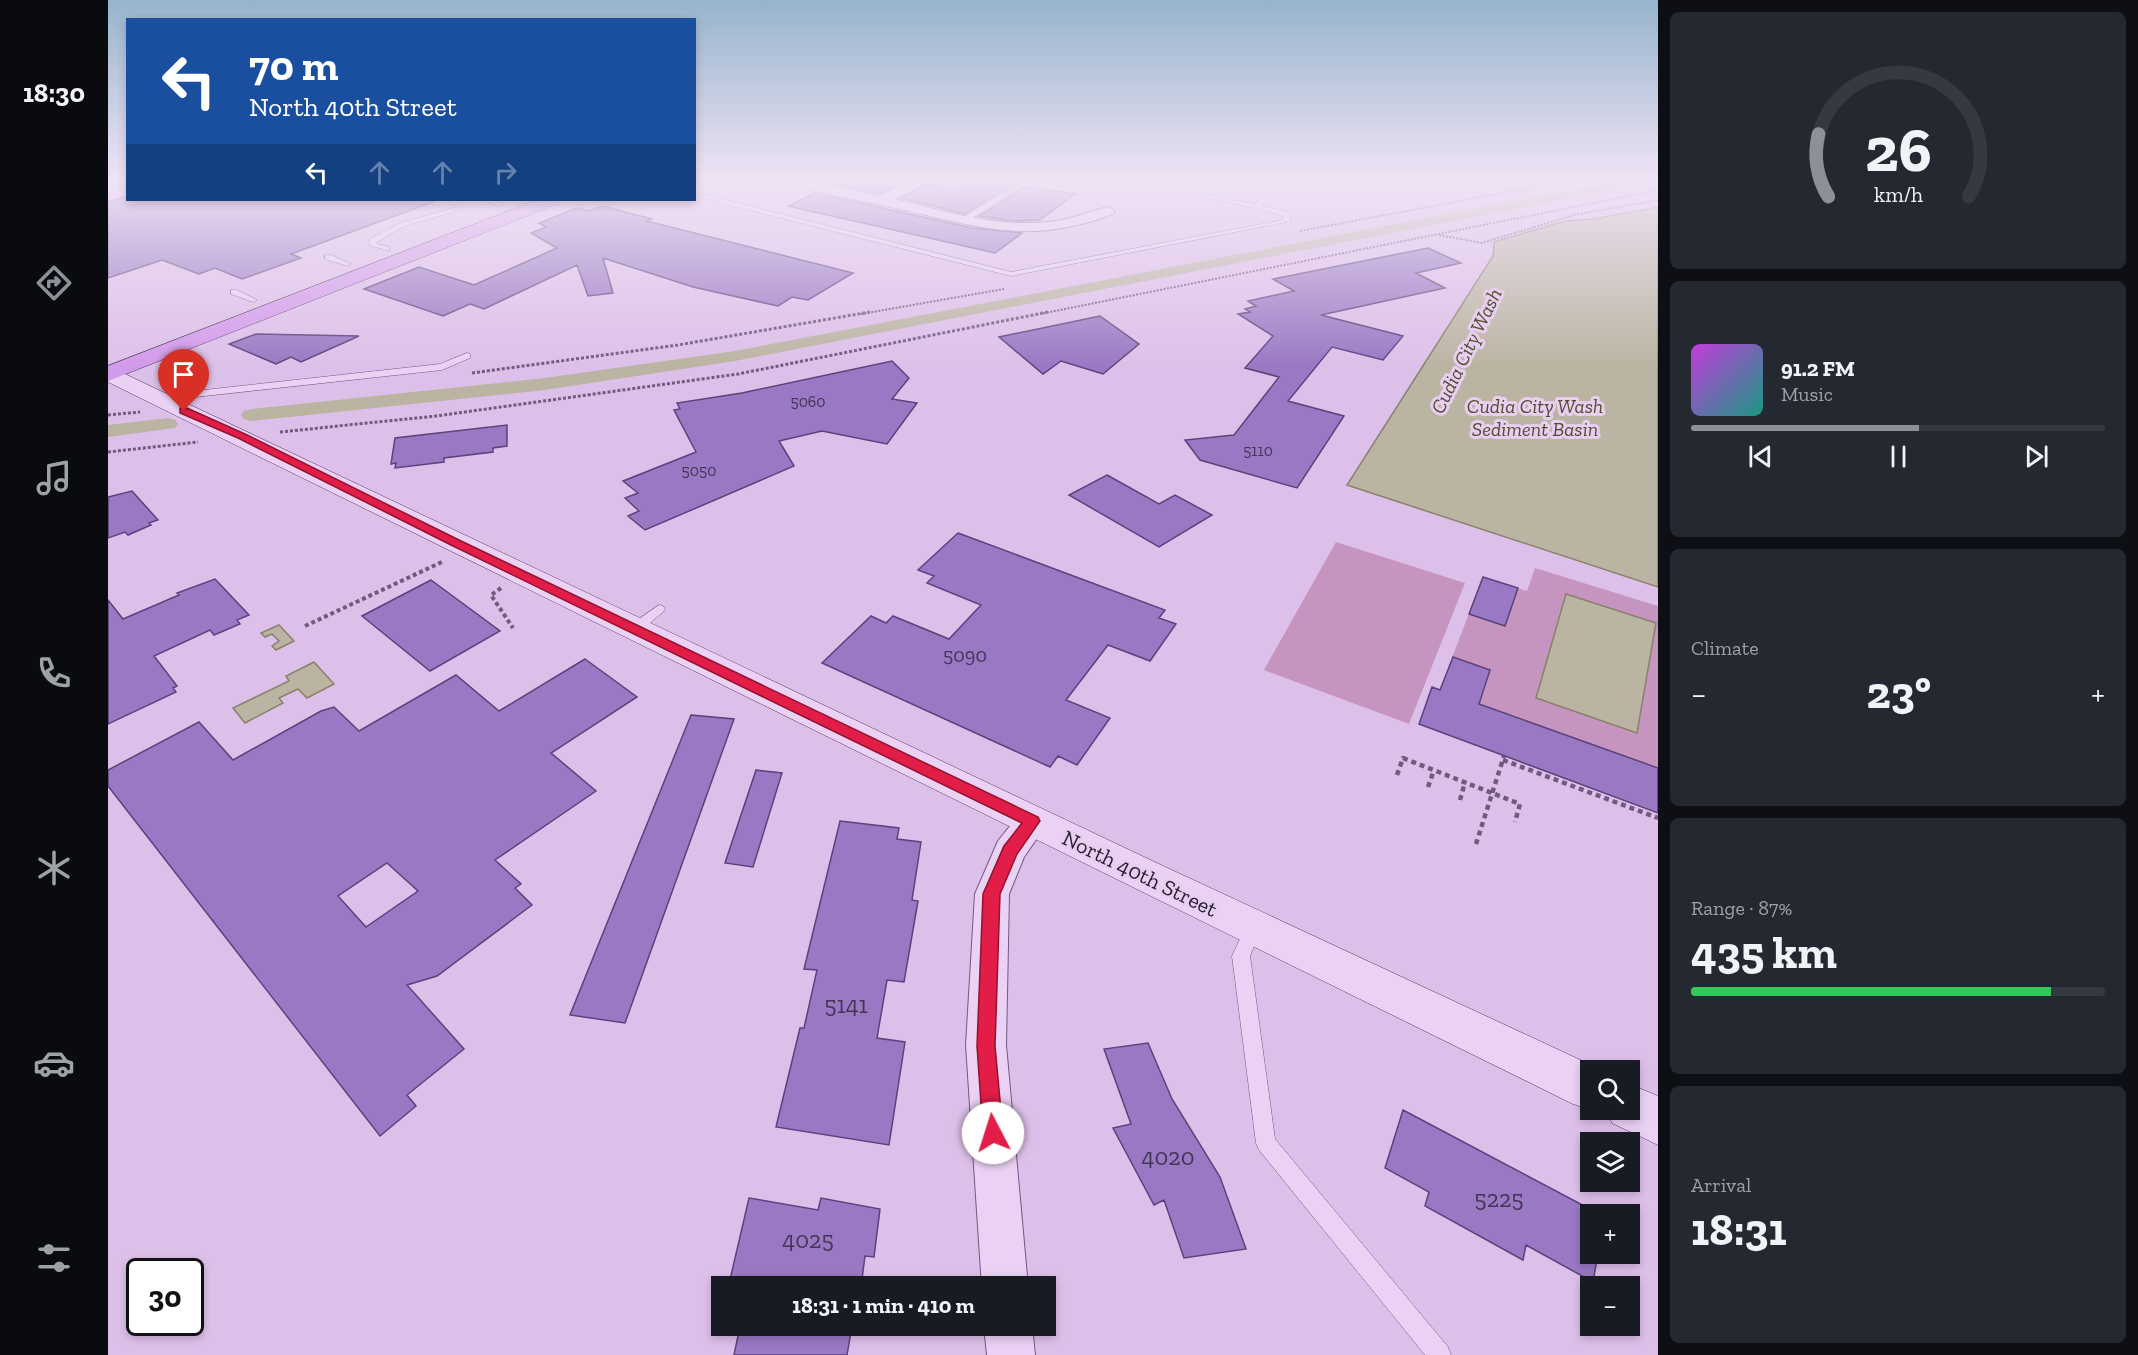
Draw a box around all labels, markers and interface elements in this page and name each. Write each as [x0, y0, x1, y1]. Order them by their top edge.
text: 70 m [249, 40, 339, 91]
icon: left [150, 42, 228, 120]
text: 18:30 [23, 77, 85, 109]
text: North 40th Street [249, 91, 457, 123]
text: 26 [1865, 112, 1931, 187]
icon: left [300, 156, 333, 189]
icon: ahead [363, 156, 396, 189]
icon: ahead [426, 156, 459, 189]
icon: right [489, 156, 522, 189]
text: km/h [1874, 183, 1922, 208]
icon: directions [33, 262, 75, 304]
water label: Cudia City Wash [1425, 284, 1507, 418]
pin [158, 349, 209, 411]
text: 91.2 FM [1781, 355, 1855, 382]
icon: arrive [167, 358, 200, 391]
text: Music [1781, 382, 1833, 406]
house number: 5060 [790, 392, 826, 411]
water label: Cudia City Wash Sediment Basin [1467, 394, 1603, 441]
icon: previous [1744, 440, 1777, 473]
icon: pause [1882, 440, 1915, 473]
icon: next [2020, 440, 2053, 473]
house number: 5110 [1243, 441, 1273, 460]
icon: music [33, 457, 75, 499]
house number: 5050 [682, 461, 716, 480]
text: Climate [1691, 636, 1759, 660]
house number: 5090 [943, 643, 987, 667]
icon: phone [33, 652, 75, 694]
text: 23° [1867, 666, 1931, 720]
text: − [1691, 674, 1706, 713]
text: + [2091, 674, 2105, 713]
street label: North 40th Street [1058, 824, 1223, 923]
icon: climate [33, 847, 75, 889]
text: Range · 87% [1691, 896, 1792, 920]
text: 435 km [1691, 926, 1837, 980]
house number: 5141 [824, 990, 868, 1019]
icon: car [33, 1042, 75, 1084]
map controls [1580, 1060, 1640, 1336]
button: search [1580, 1060, 1640, 1120]
position arrow [961, 1101, 1025, 1165]
button: layers [1580, 1132, 1640, 1192]
house number: 4020 [1142, 1142, 1194, 1171]
text: Arrival [1691, 1173, 1751, 1197]
house number: 5225 [1474, 1184, 1524, 1213]
text: 18:31 [1691, 1203, 1787, 1257]
button: + [1580, 1204, 1640, 1264]
house number: 4025 [782, 1225, 834, 1254]
icon: filters [33, 1237, 75, 1279]
speed limit sign: 30 [126, 1258, 204, 1336]
button: − [1580, 1276, 1640, 1336]
text: 18:31 · 1 min · 410 m [792, 1292, 975, 1319]

